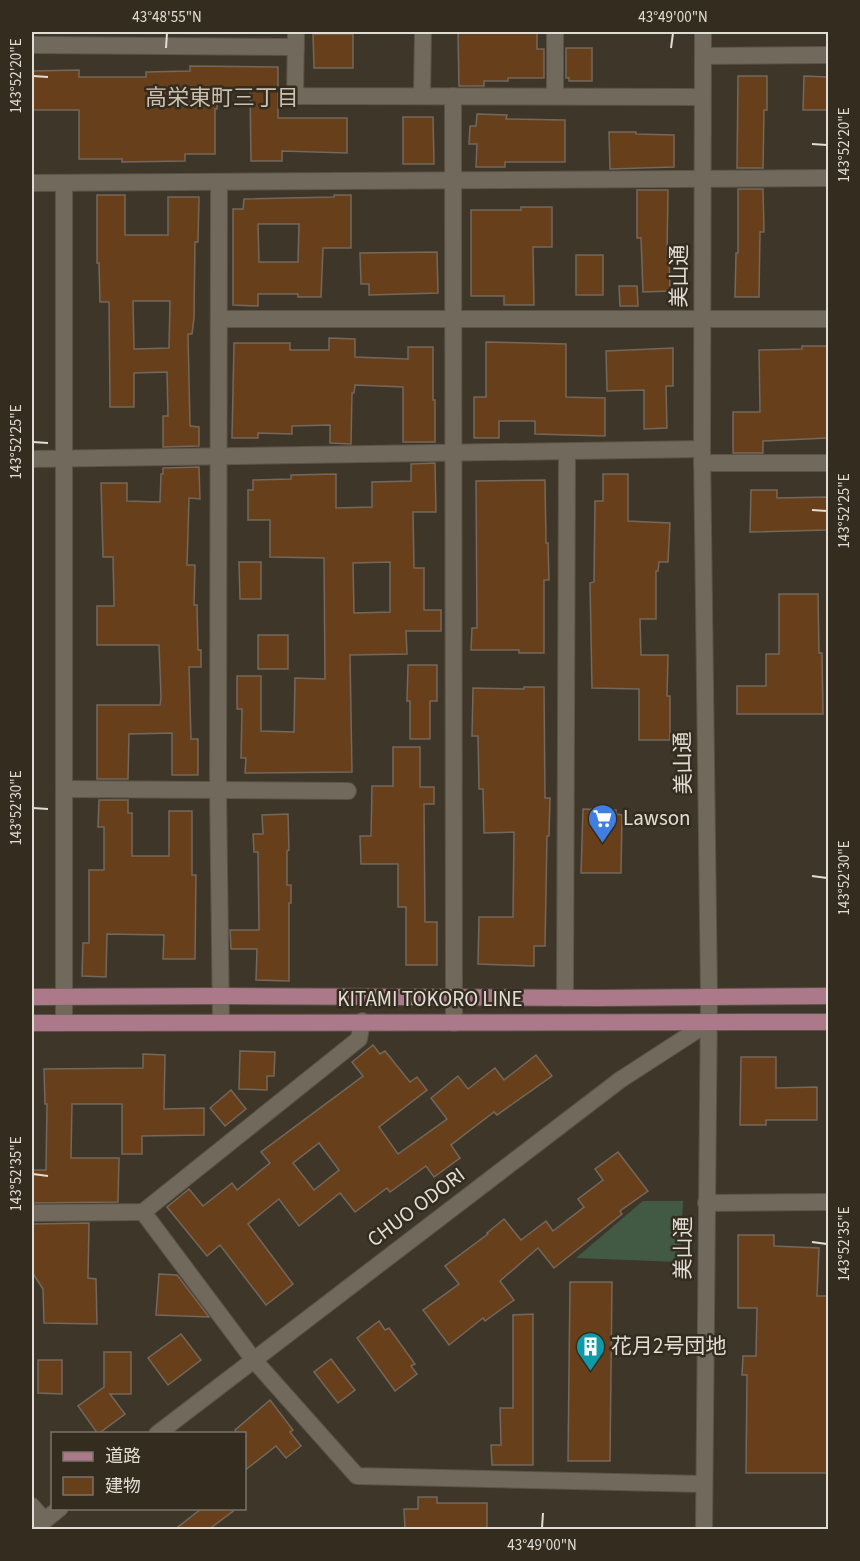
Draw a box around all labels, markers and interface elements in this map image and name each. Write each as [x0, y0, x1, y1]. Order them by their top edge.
text: 43°48'55"N [132, 7, 202, 28]
text: 43°49'00"N [638, 7, 708, 28]
text: 143°52'20"E [6, 38, 27, 114]
district label: 高栄東町三丁目 [145, 82, 299, 114]
text: 143°52'20"E [834, 107, 855, 183]
street label: 美山通 [664, 245, 694, 308]
text: 143°52'25"E [6, 404, 27, 480]
text: 143°52'25"E [834, 473, 855, 549]
street label: 美山通 [667, 731, 699, 795]
text: 143°52'30"E [6, 770, 27, 846]
supermarket icon: Lawson [586, 802, 618, 844]
place label: Lawson [623, 803, 691, 833]
text: 143°52'30"E [834, 840, 855, 916]
street label: KITAMI TOKORO LINE [337, 984, 523, 1014]
text: 143°52'35"E [6, 1136, 27, 1212]
street label: CHUO ODORI [361, 1160, 471, 1254]
text: 143°52'35"E [834, 1206, 855, 1282]
street label: 美山通 [668, 1217, 698, 1280]
building icon: 花月2号団地 [574, 1330, 606, 1372]
place label: 花月2号団地 [611, 1331, 726, 1361]
legend [51, 1432, 246, 1510]
text: 道路 [105, 1444, 141, 1469]
text: 建物 [105, 1474, 141, 1499]
text: 43°49'00"N [507, 1535, 577, 1556]

